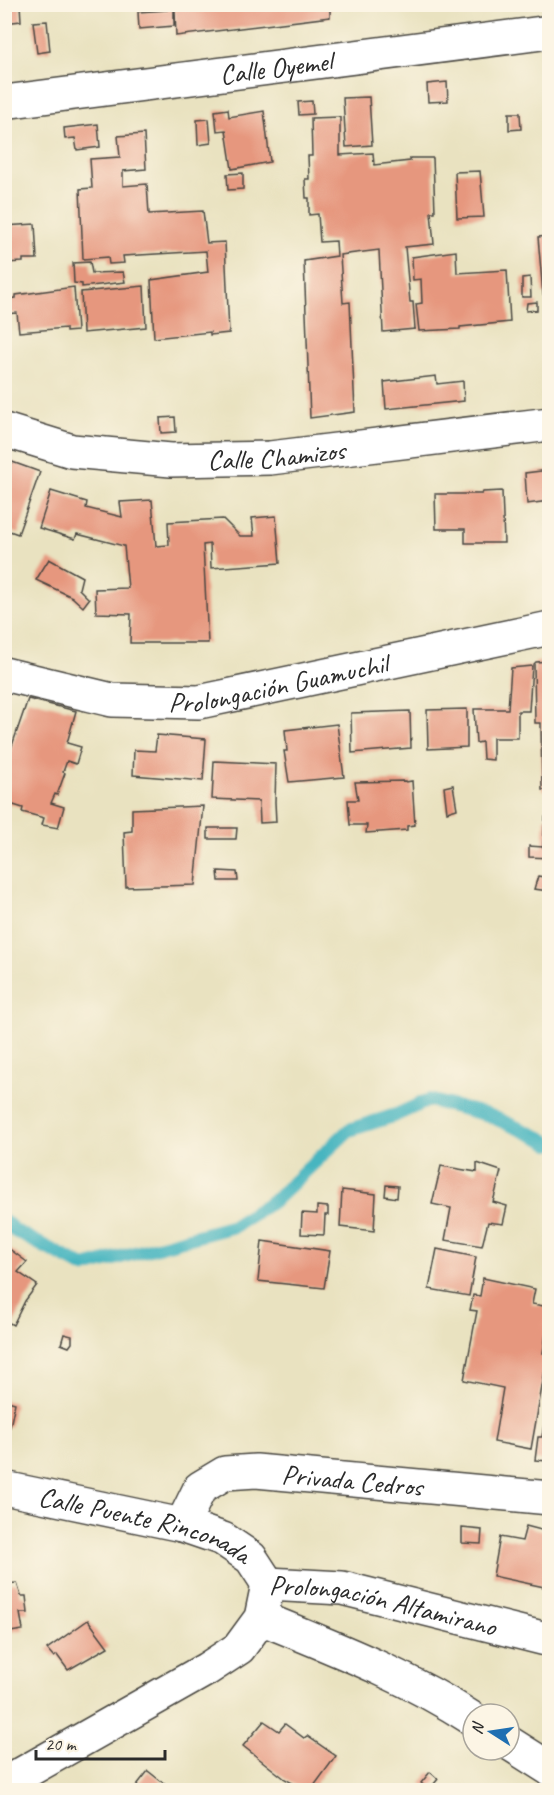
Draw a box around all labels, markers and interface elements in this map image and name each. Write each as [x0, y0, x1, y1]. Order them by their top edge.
street label: Calle Oyemel [218, 42, 339, 92]
street label: Calle Chamizos [207, 431, 349, 477]
street label: Prolongación Guamuchil [168, 644, 396, 720]
street label: Privada Cedros [280, 1456, 427, 1504]
street label: Calle Puente Rinconada [36, 1478, 260, 1572]
street label: Prolongación Altamirano [268, 1567, 502, 1644]
north arrow [461, 1702, 521, 1762]
text: N [466, 1719, 489, 1736]
scale bar [36, 1723, 165, 1761]
text: 20 m [45, 1733, 78, 1755]

